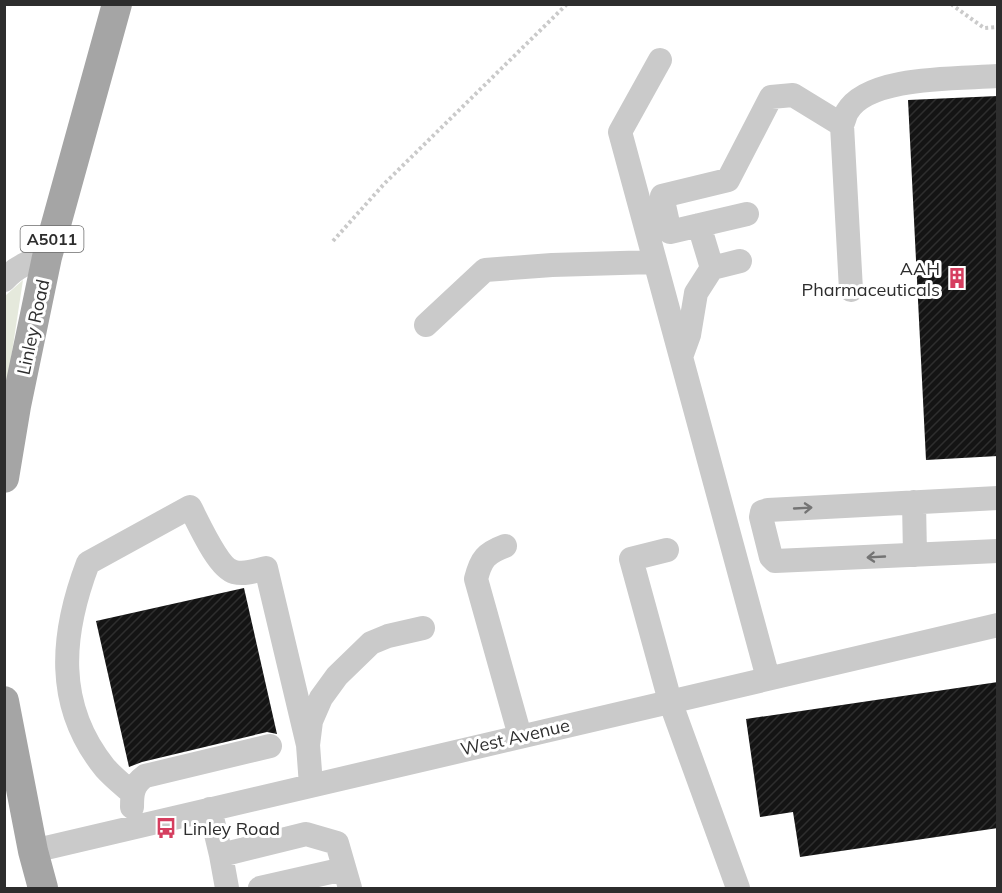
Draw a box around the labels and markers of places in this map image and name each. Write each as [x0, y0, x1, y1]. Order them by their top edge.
place label: AAH Pharmaceuticals [801, 257, 940, 301]
building icon: AAH Pharmaceuticals [945, 266, 969, 290]
bus stop icon: Linley Road [154, 816, 178, 840]
place label: Linley Road [183, 817, 280, 840]

